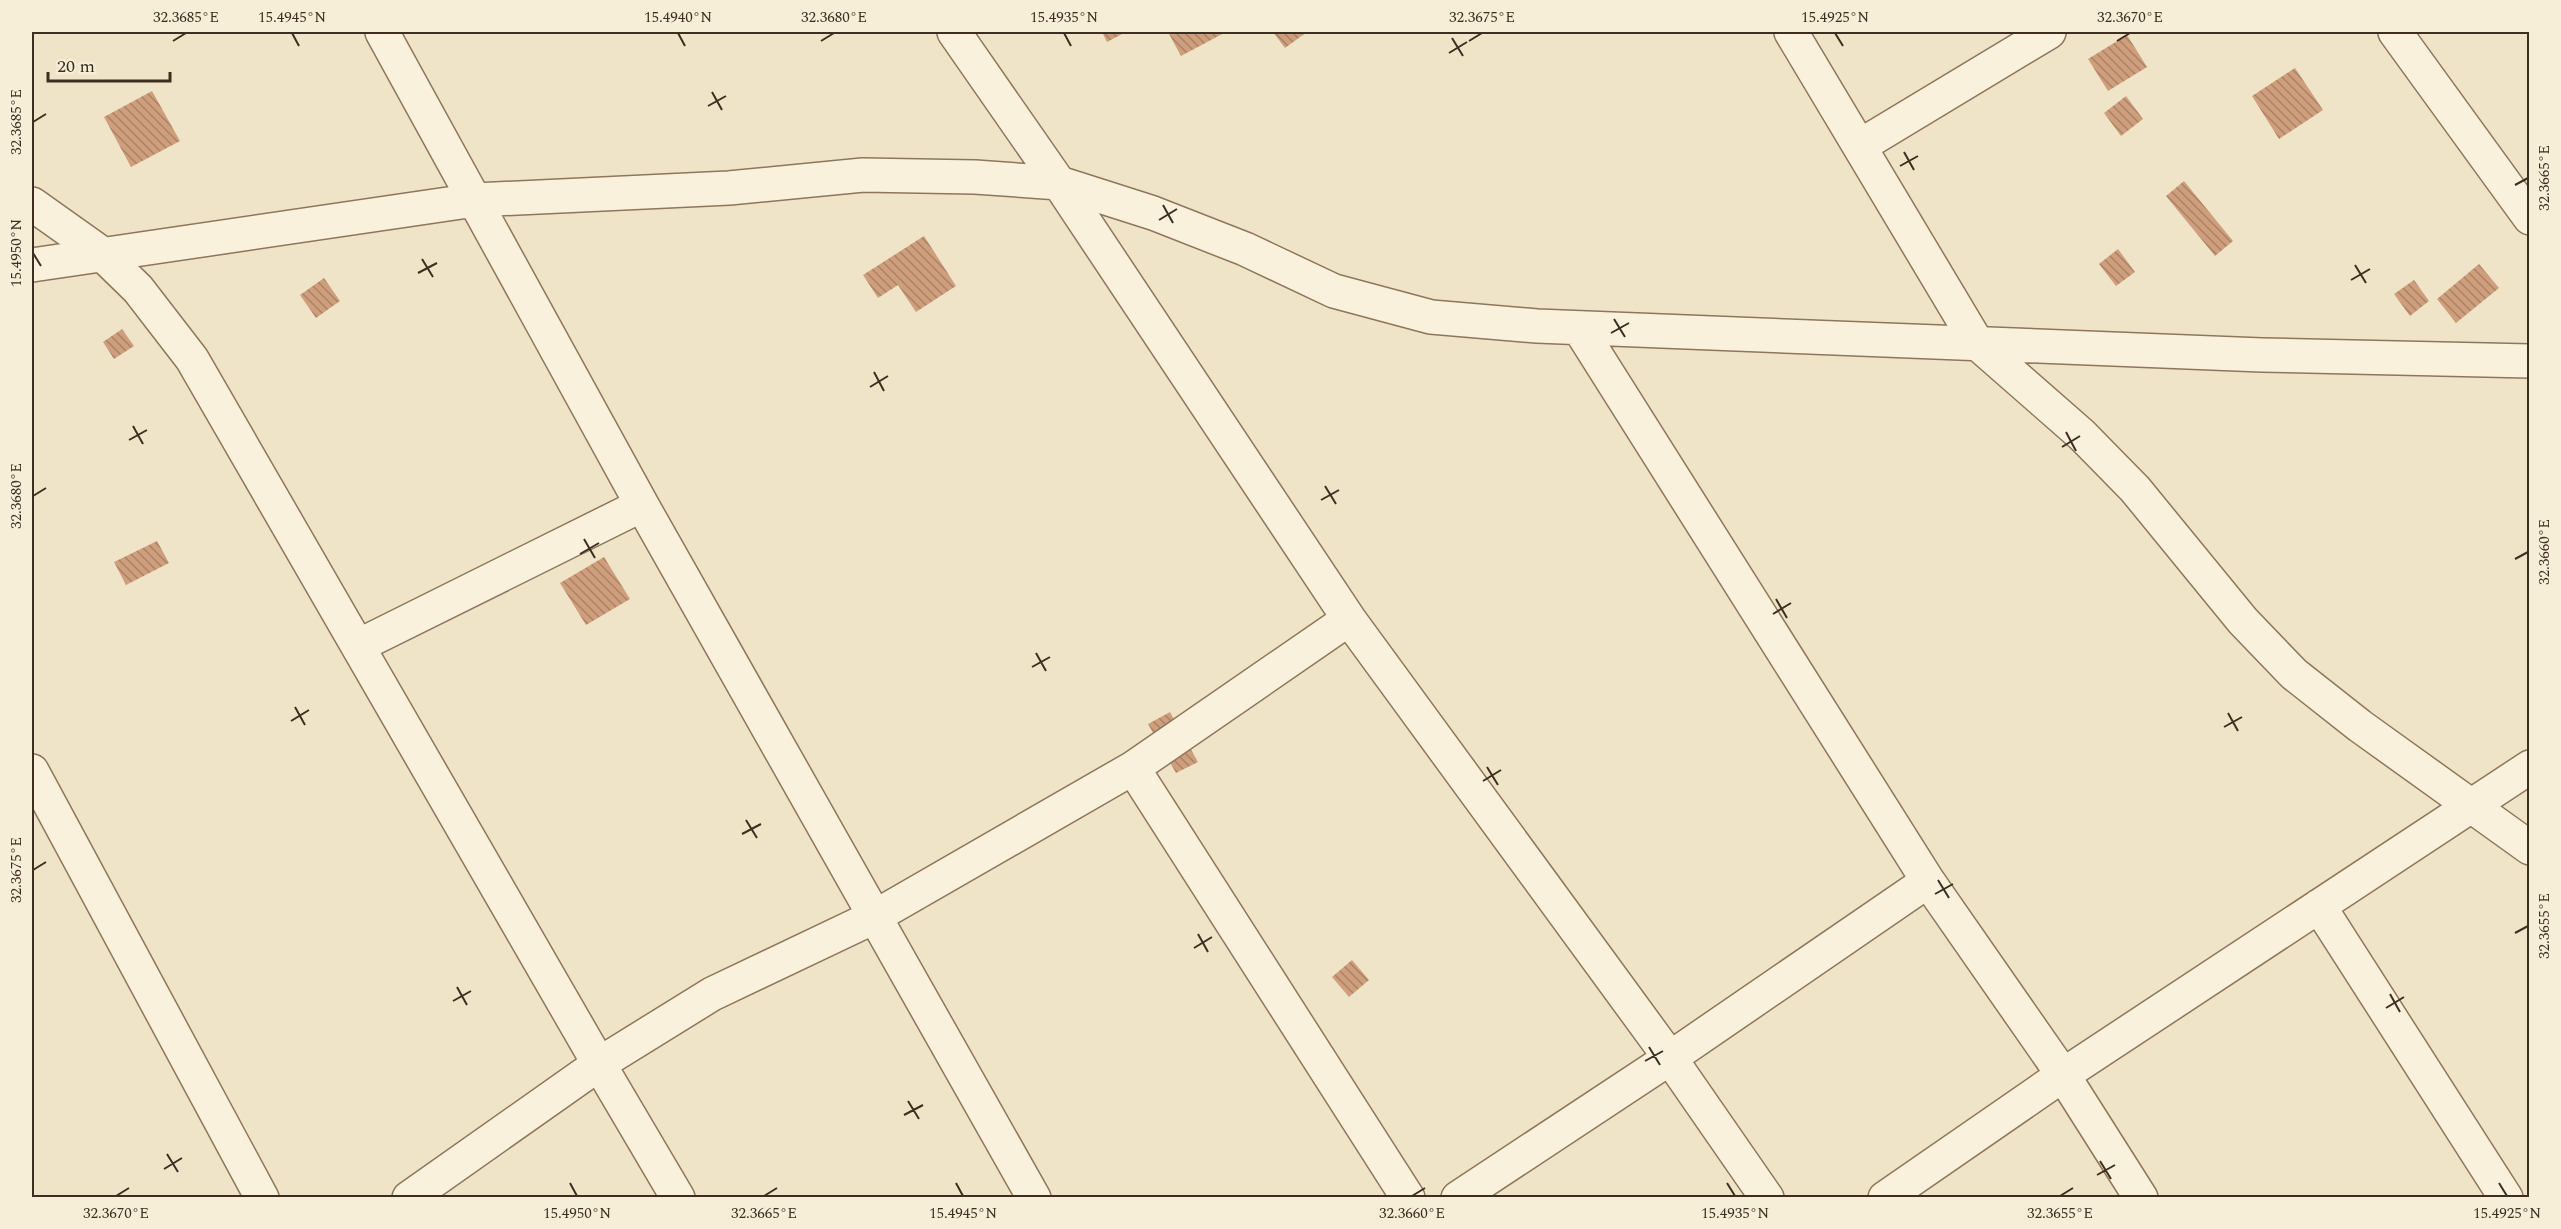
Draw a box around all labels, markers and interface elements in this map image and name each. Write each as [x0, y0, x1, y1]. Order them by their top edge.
text: 32.3685°E [153, 6, 219, 29]
text: 15.4945°N [258, 6, 326, 29]
text: 15.4940°N [644, 6, 712, 29]
text: 32.3680°E [801, 6, 867, 29]
text: 15.4935°N [1030, 6, 1098, 29]
text: 32.3675°E [1449, 6, 1515, 29]
text: 15.4925°N [1801, 6, 1869, 29]
text: 32.3670°E [2097, 6, 2163, 29]
scale bar [48, 45, 170, 83]
text: 20 m [57, 53, 95, 80]
text: 32.3685°E [5, 89, 28, 155]
text: 32.3665°E [2533, 145, 2556, 211]
text: 15.4950°N [5, 219, 28, 287]
text: 32.3680°E [5, 463, 28, 529]
text: 32.3660°E [2533, 519, 2556, 585]
text: 32.3675°E [5, 837, 28, 903]
text: 32.3655°E [2533, 893, 2556, 959]
text: 32.3670°E [83, 1202, 149, 1225]
text: 15.4950°N [543, 1202, 611, 1225]
text: 32.3665°E [731, 1202, 797, 1225]
text: 15.4945°N [929, 1202, 997, 1225]
text: 32.3660°E [1379, 1202, 1445, 1225]
text: 15.4935°N [1701, 1202, 1769, 1225]
text: 32.3655°E [2027, 1202, 2093, 1225]
text: 15.4925°N [2473, 1202, 2541, 1225]

